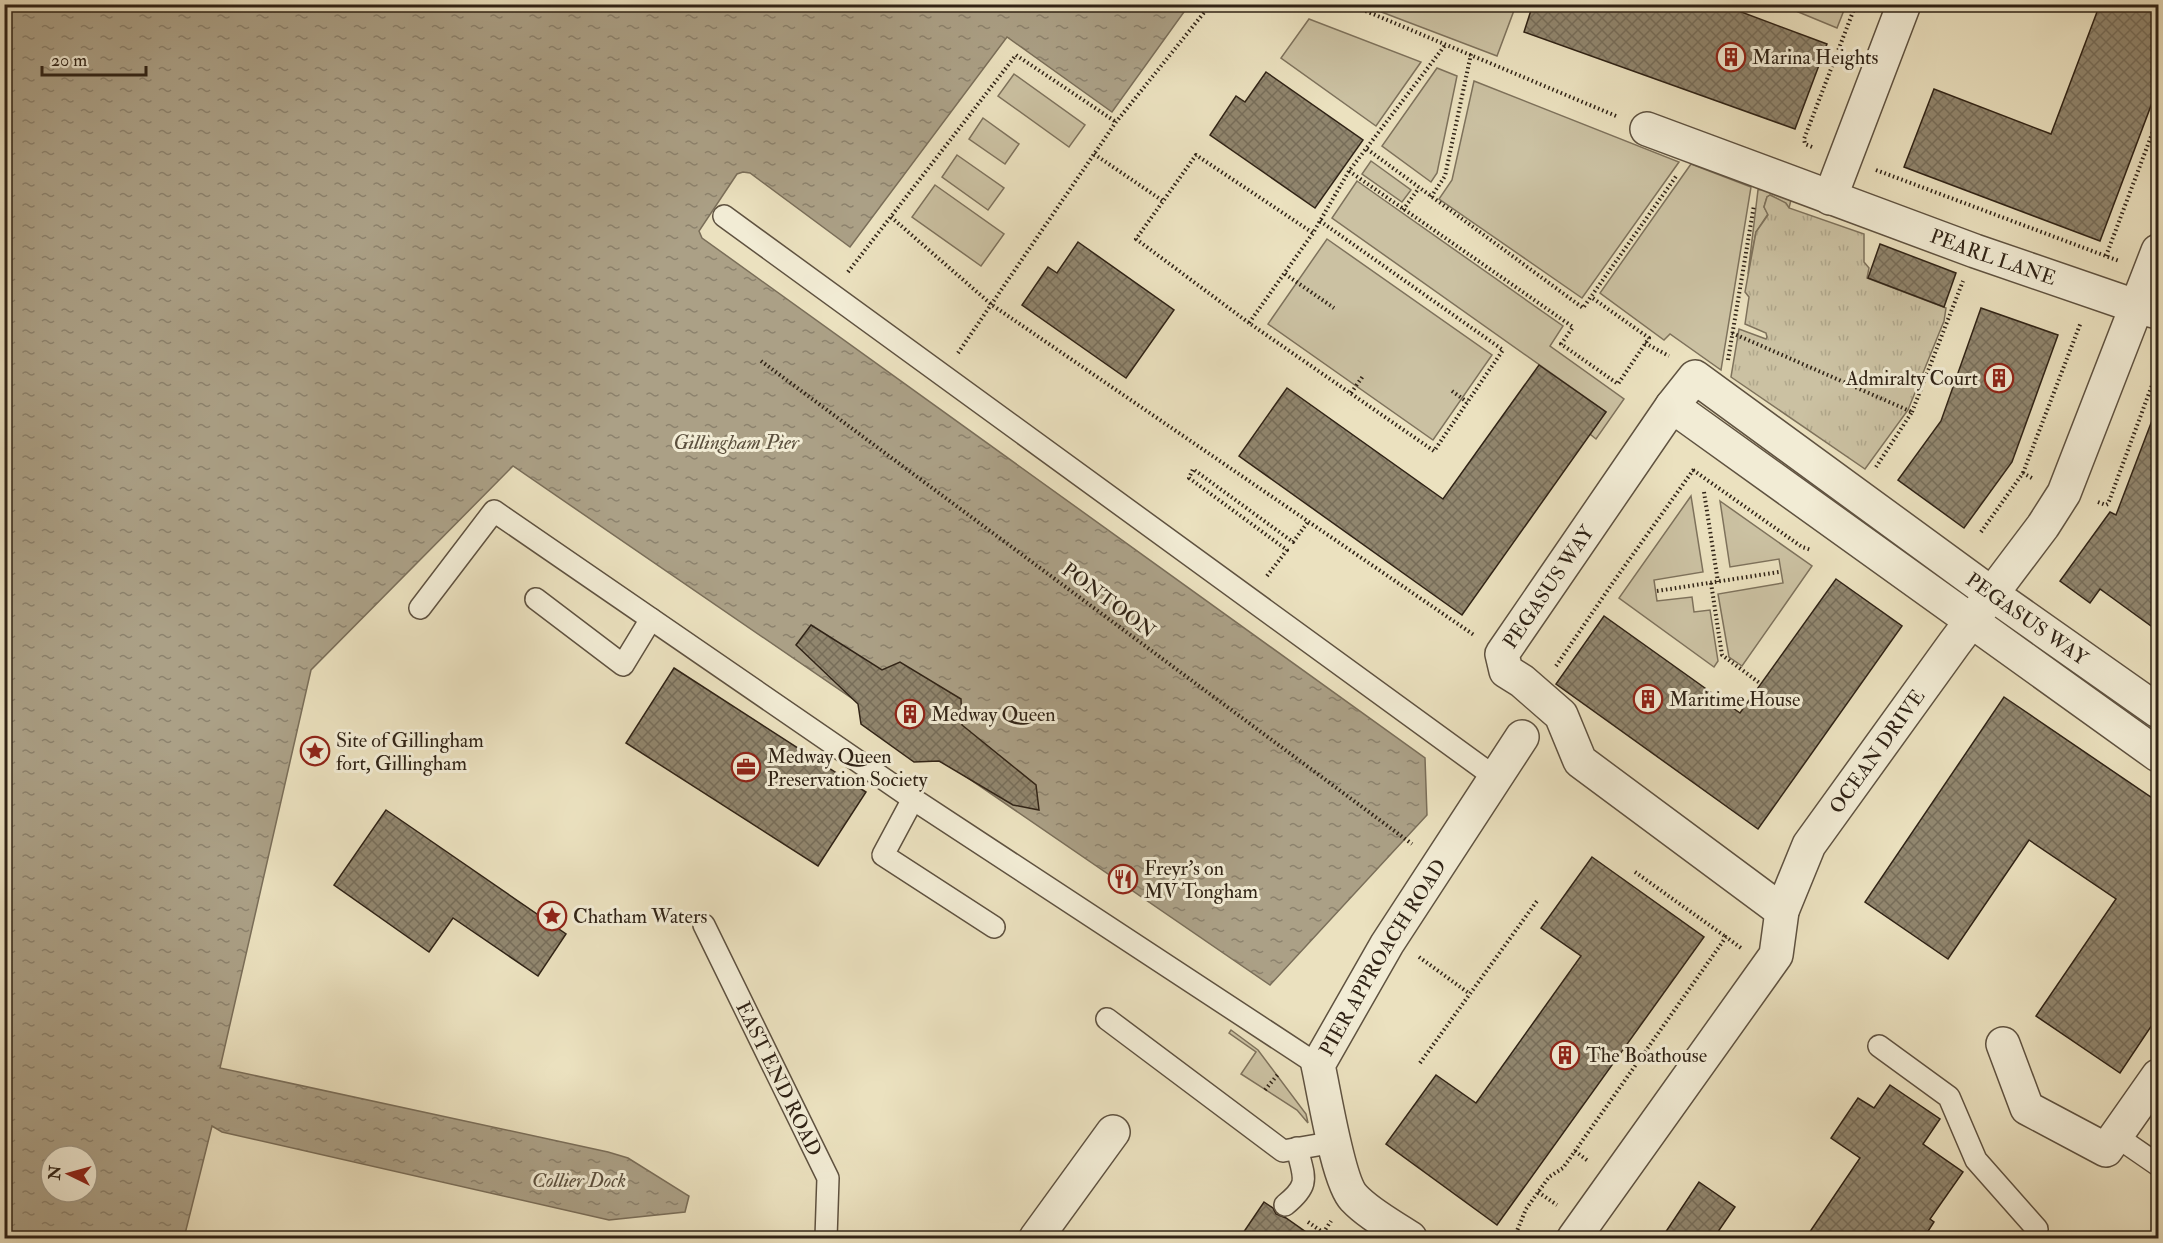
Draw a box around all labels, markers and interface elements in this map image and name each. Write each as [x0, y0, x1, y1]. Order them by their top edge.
scale bar [42, 39, 146, 77]
building icon: Marina Heights [1715, 41, 1747, 73]
place label: Marina Heights [1752, 45, 1879, 70]
text: 20 m [51, 49, 87, 72]
street label: PEARL LANE [1927, 223, 2059, 291]
building icon: Admiralty Court [1983, 362, 2015, 394]
place label: Admiralty Court [1845, 366, 1979, 391]
water label: Gillingham Pier [673, 429, 800, 456]
street label: PEGASUS WAY [1498, 520, 1600, 653]
street label: PONTOON [1057, 557, 1160, 644]
street label: PEGASUS WAY [1961, 567, 2094, 672]
building icon: Maritime House [1632, 683, 1664, 715]
street label: OCEAN DRIVE [1824, 685, 1930, 819]
place label: Maritime House [1669, 687, 1800, 712]
building icon: Medway Queen [894, 698, 926, 730]
place label: Medway Queen [931, 702, 1056, 727]
place label: Site of Gillingham fort, Gillingham [336, 728, 484, 776]
place icon: Site of Gillingham fort, Gillingham [299, 735, 331, 767]
place label: Medway Queen Preservation Society [767, 744, 929, 792]
office icon: Medway Queen Preservation Society [730, 751, 762, 783]
street label: PIER APPROACH ROAD [1314, 855, 1452, 1060]
place label: Freyr's on MV Tongham [1144, 856, 1258, 904]
restaurant icon: Freyr's on MV Tongham [1107, 863, 1139, 895]
place icon: Chatham Waters [536, 900, 568, 932]
place label: Chatham Waters [573, 904, 707, 929]
street label: EAST END ROAD [730, 997, 827, 1160]
building icon: The Boathouse [1549, 1039, 1581, 1071]
place label: The Boathouse [1586, 1043, 1707, 1068]
north arrow [39, 1144, 99, 1204]
text: N [44, 1164, 66, 1182]
water label: Collier Dock [532, 1167, 626, 1194]

